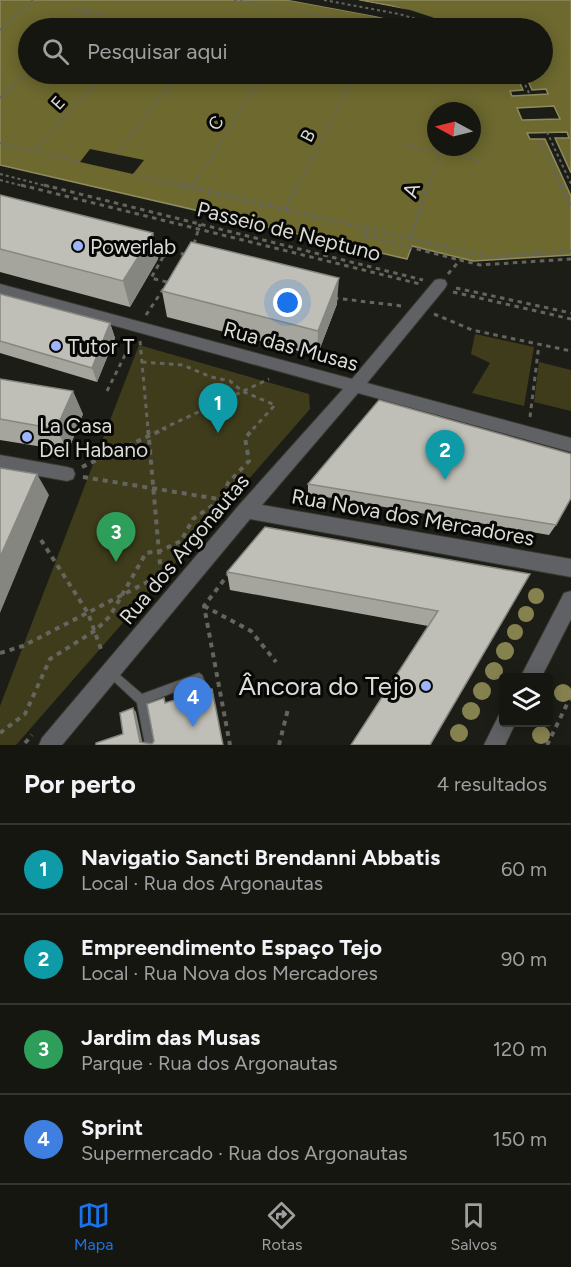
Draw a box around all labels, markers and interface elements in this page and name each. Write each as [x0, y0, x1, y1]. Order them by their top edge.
search box [18, 18, 553, 84]
icon: search [39, 35, 72, 68]
text: Pesquisar aqui [87, 38, 228, 65]
street label: E [46, 92, 70, 114]
north arrow [427, 102, 481, 156]
street label: C [203, 112, 229, 134]
street label: B [296, 126, 320, 146]
street label: A [397, 179, 425, 201]
street label: Passeio de Neptuno [194, 196, 384, 266]
place label: Powerlab [90, 234, 176, 259]
marker: Powerlab [71, 239, 85, 253]
your location [273, 288, 302, 317]
street label: Rua das Musas [221, 316, 361, 376]
place label: Tutor T [68, 334, 135, 359]
marker: Tutor T [49, 339, 63, 353]
pin: 1 [198, 384, 238, 433]
place label: La Casa Del Habano [39, 413, 148, 462]
marker: La Casa Del Habano [20, 430, 34, 444]
pin: 2 [426, 430, 464, 480]
street label: Rua dos Argonautas [114, 469, 254, 629]
street label: Rua Nova dos Mercadores [290, 483, 536, 551]
pin: 3 [96, 512, 136, 562]
place label: Âncora do Tejo [239, 670, 414, 702]
map controls [499, 673, 553, 727]
button: layers [499, 673, 553, 727]
pin: 4 [174, 678, 212, 727]
marker: Âncora do Tejo [419, 679, 433, 693]
text: Por perto [24, 768, 136, 800]
text: 4 resultados [437, 772, 547, 796]
text: Navigatio Sancti Brendanni Abbatis [81, 844, 440, 871]
text: 1 [39, 857, 48, 881]
text: 60 m [501, 857, 547, 881]
text: Local · Rua dos Argonautas [81, 871, 323, 895]
text: Empreendimento Espaço Tejo [81, 934, 382, 961]
text: 2 [38, 947, 49, 971]
text: 90 m [501, 947, 547, 971]
text: Local · Rua Nova dos Mercadores [81, 961, 378, 985]
text: Jardim das Musas [81, 1024, 260, 1051]
text: 3 [38, 1037, 49, 1061]
text: 120 m [493, 1037, 547, 1061]
text: Parque · Rua dos Argonautas [81, 1051, 338, 1075]
text: Sprint [81, 1114, 143, 1141]
text: 4 [37, 1127, 50, 1151]
text: 150 m [492, 1127, 547, 1151]
text: Supermercado · Rua dos Argonautas [81, 1141, 408, 1165]
tab: Mapa [74, 1199, 113, 1254]
tab: Rotas [262, 1199, 302, 1254]
tab: Salvos [451, 1199, 497, 1254]

